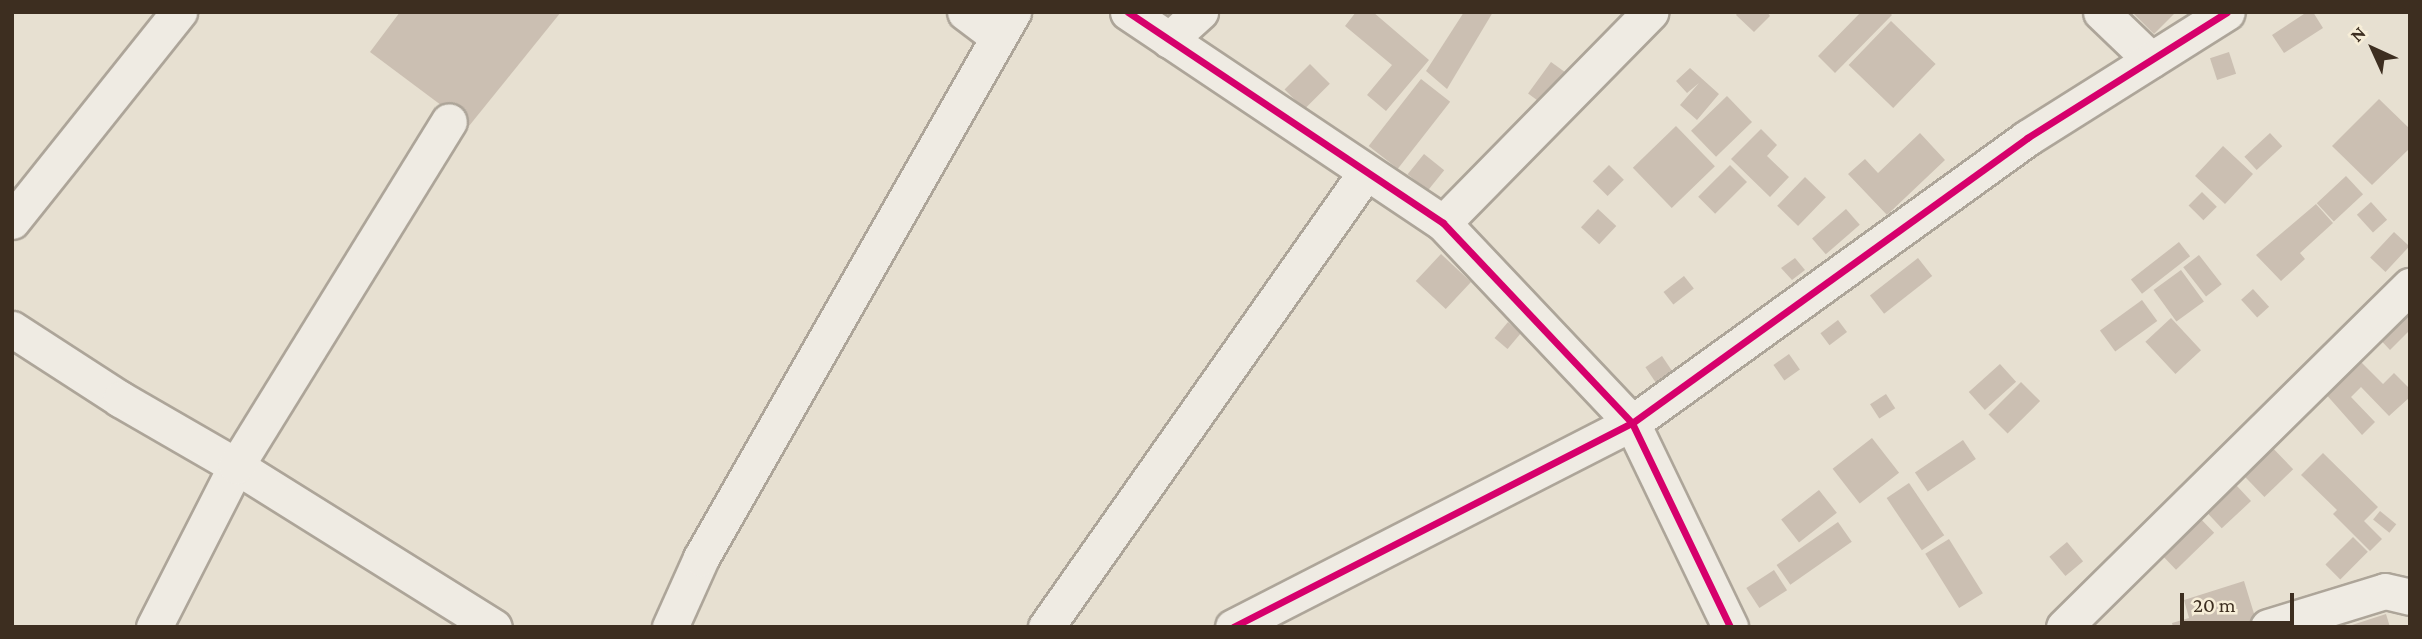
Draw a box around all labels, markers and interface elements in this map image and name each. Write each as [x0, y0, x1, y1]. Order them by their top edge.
north arrow [2338, 14, 2408, 84]
text: N [2346, 22, 2370, 46]
scale bar [2184, 580, 2298, 624]
text: 20 m [2193, 593, 2236, 617]

